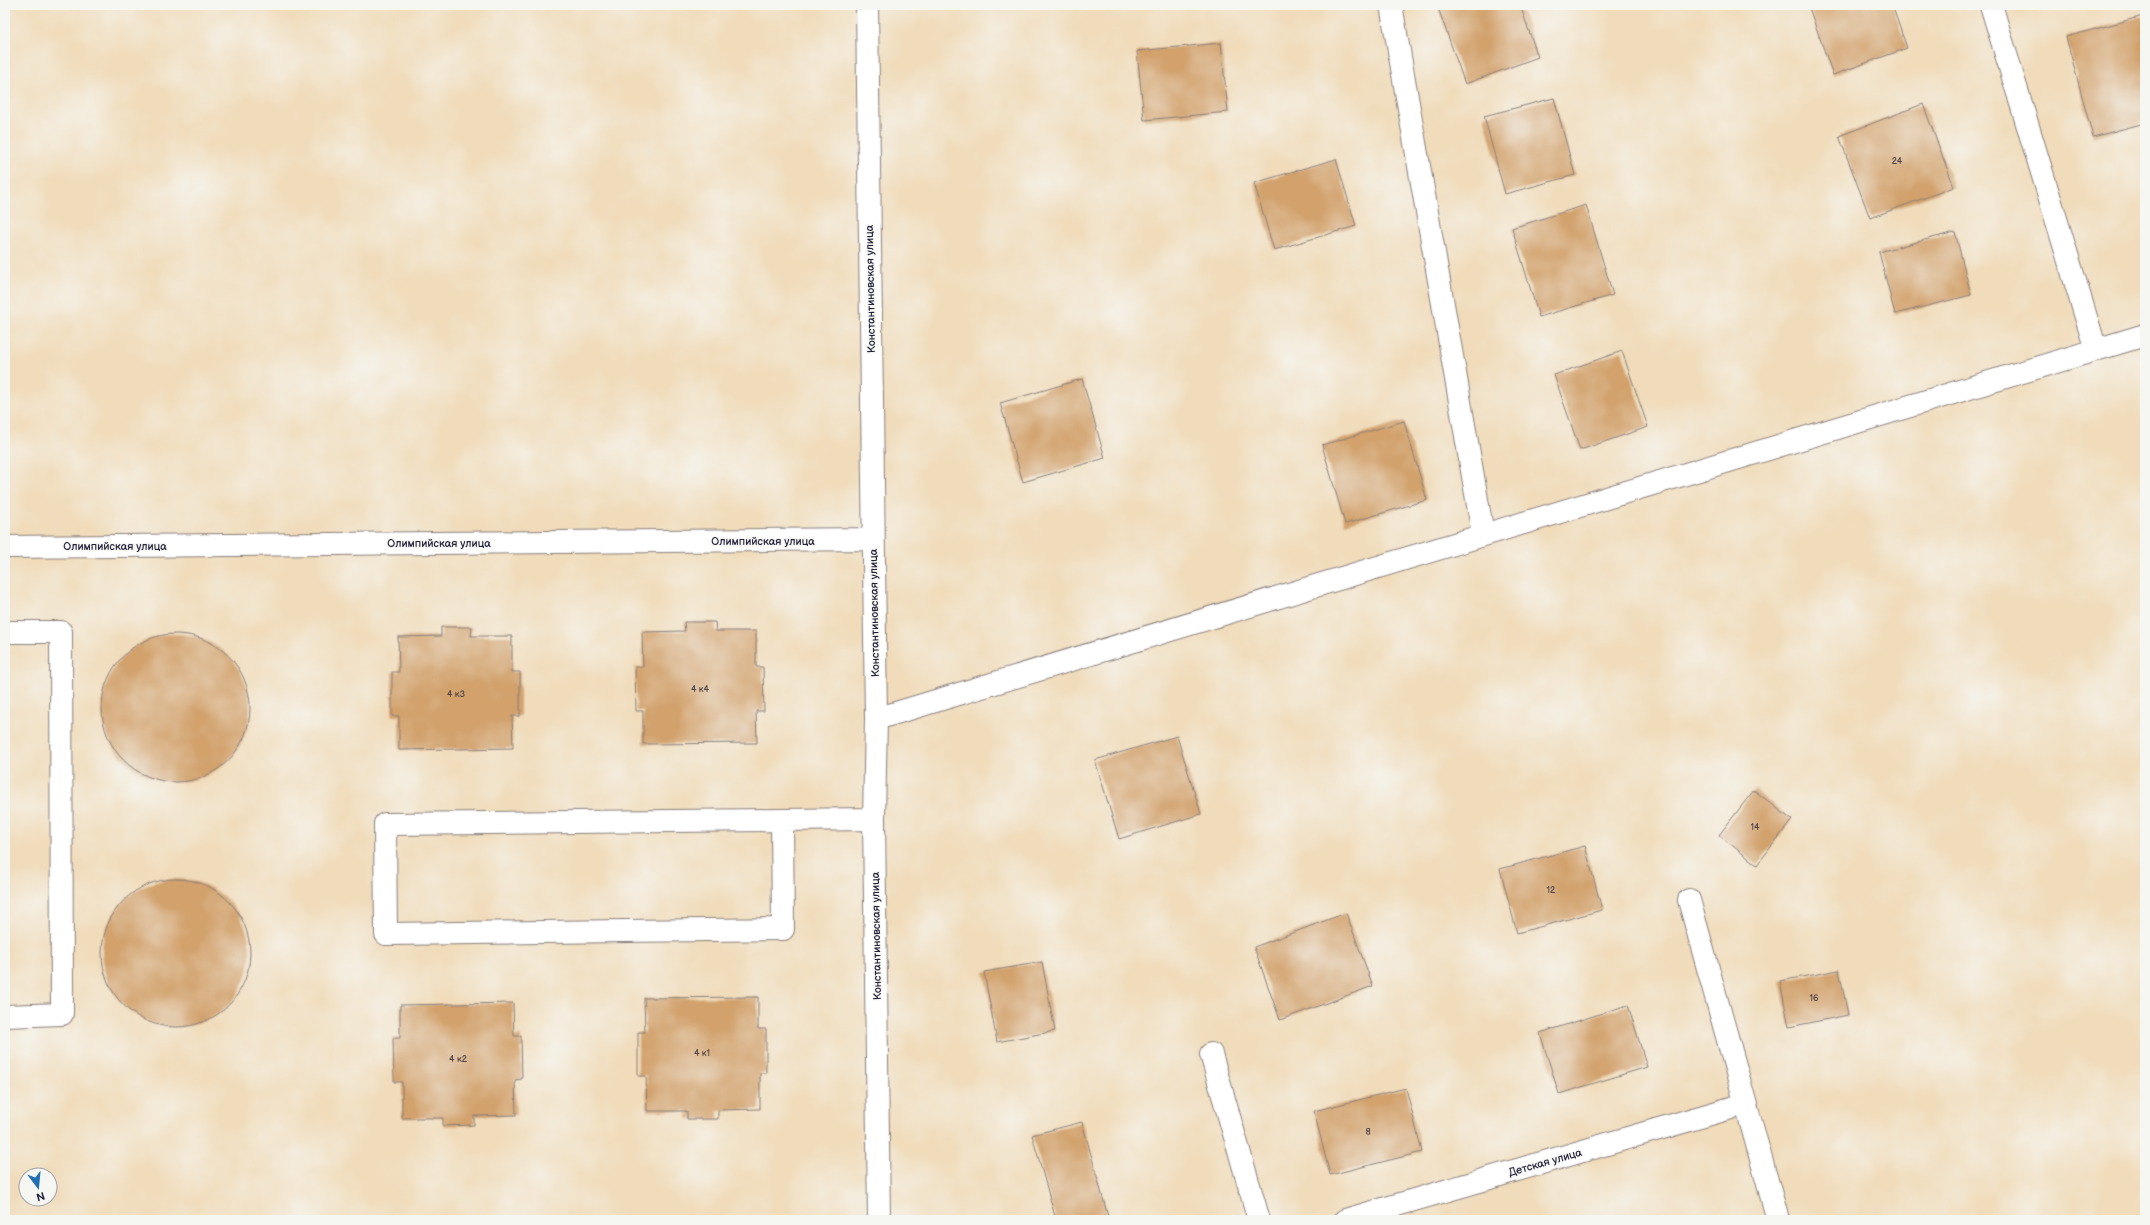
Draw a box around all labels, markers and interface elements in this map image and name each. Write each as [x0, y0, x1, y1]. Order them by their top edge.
house number: 24 [1892, 156, 1903, 167]
street label: Константиновская улица [863, 224, 878, 353]
street label: Олимпийская улица [711, 535, 815, 548]
street label: Олимпийская улица [387, 537, 491, 550]
street label: Олимпийская улица [63, 540, 167, 553]
street label: Константиновская улица [867, 548, 882, 677]
house number: 4 к4 [691, 684, 710, 695]
house number: 4 к3 [447, 689, 466, 700]
house number: 14 [1751, 822, 1760, 833]
street label: Константиновская улица [869, 871, 884, 1000]
house number: 12 [1547, 885, 1556, 896]
house number: 16 [1810, 993, 1819, 1004]
house number: 4 к1 [694, 1048, 710, 1059]
house number: 4 к2 [449, 1054, 468, 1065]
house number: 8 [1365, 1127, 1371, 1138]
street label: Детская улица [1507, 1146, 1584, 1179]
north arrow [18, 1167, 58, 1207]
text: N [35, 1189, 46, 1204]

